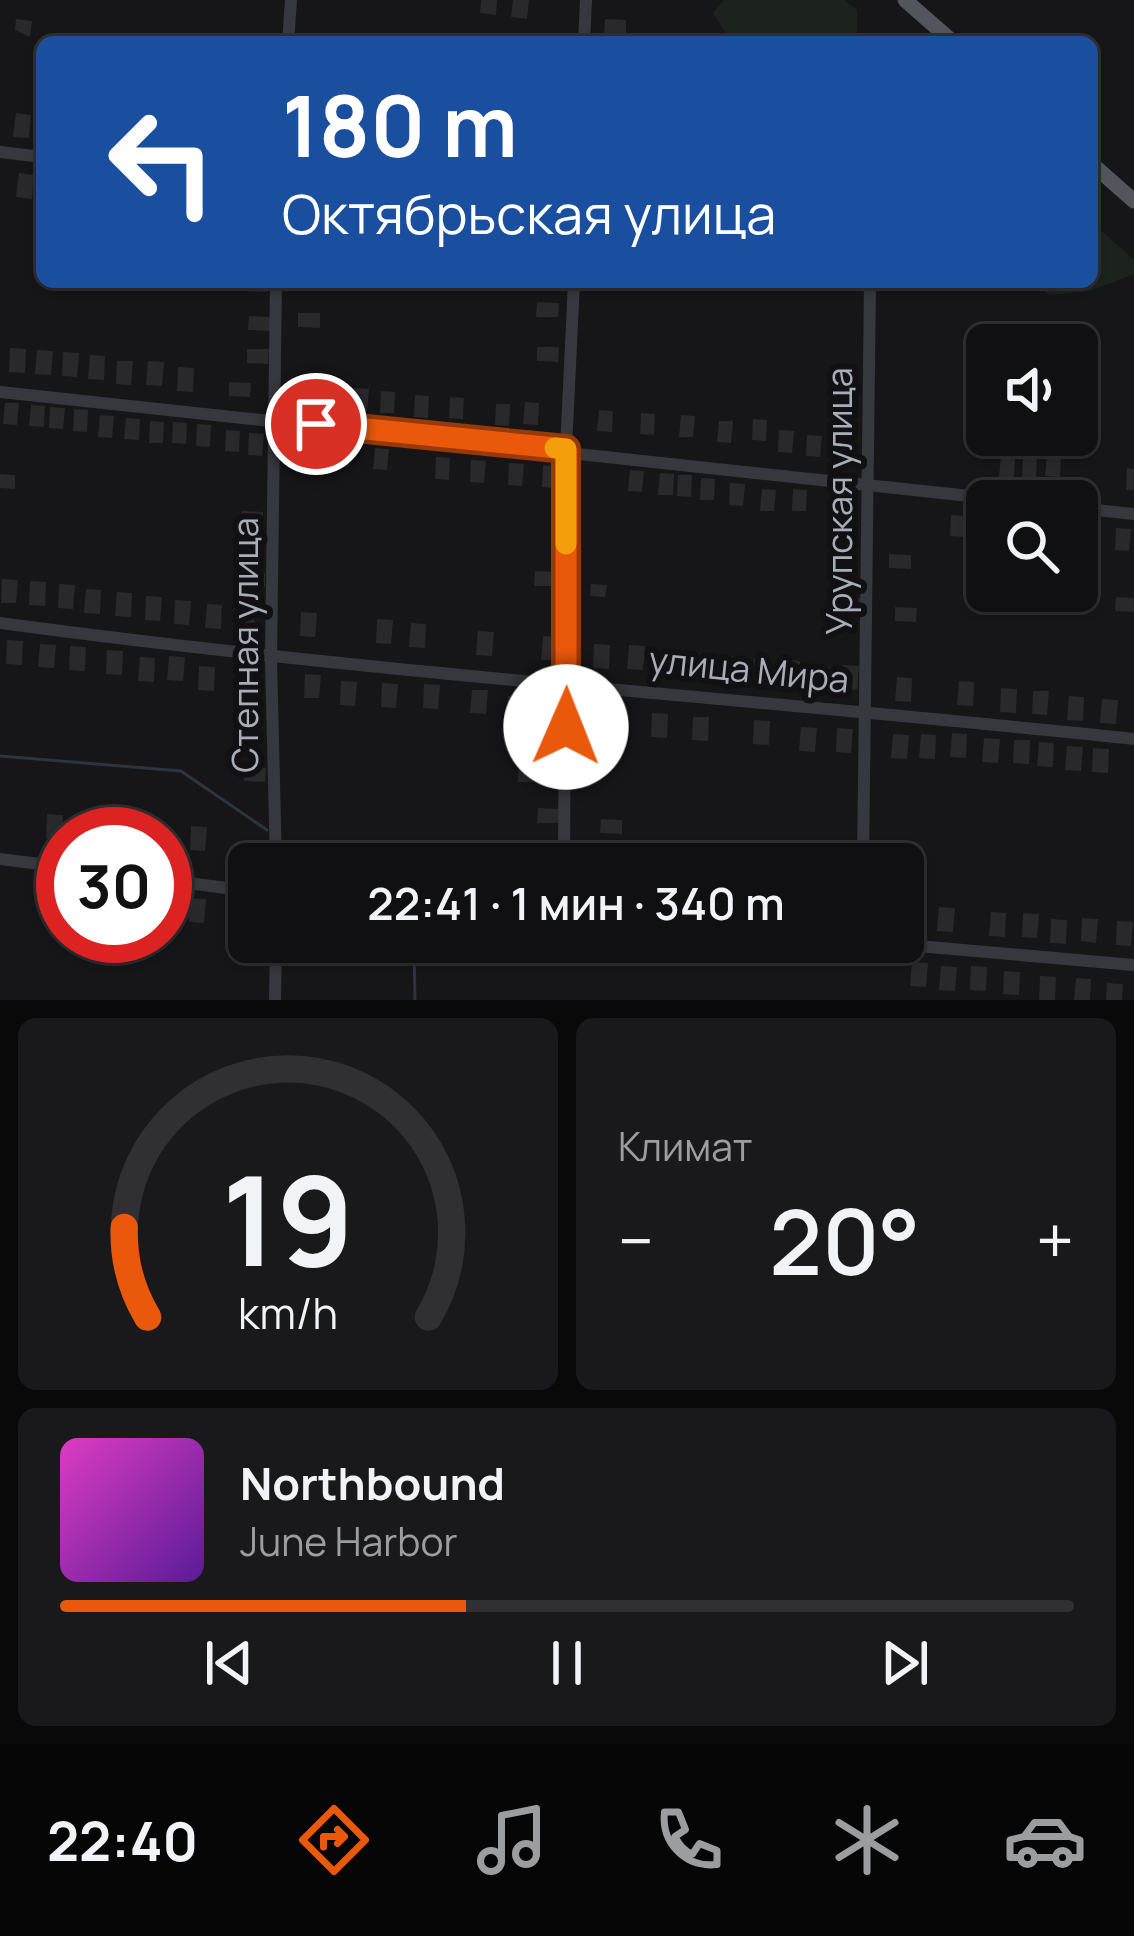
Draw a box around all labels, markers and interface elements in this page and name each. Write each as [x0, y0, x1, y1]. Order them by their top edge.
text: 180 m [282, 67, 518, 182]
icon: left [84, 84, 240, 240]
text: Октябрьская улица [282, 176, 776, 250]
map controls [966, 324, 1098, 612]
button: sound [966, 324, 1098, 456]
street label: Урупская улица [814, 367, 863, 635]
pin [265, 373, 367, 475]
icon: arrive [283, 391, 349, 457]
button: search [966, 480, 1098, 612]
street label: Степная улица [220, 517, 269, 773]
street label: улица Мира [647, 634, 851, 704]
position arrow [503, 664, 629, 790]
speed limit sign: 30 [36, 807, 192, 963]
text: 22:41 · 1 мин · 340 m [367, 872, 785, 934]
text: Климат [618, 1119, 753, 1173]
text: 19 [222, 1133, 354, 1303]
text: 20° [769, 1179, 920, 1302]
text: − [618, 1195, 654, 1285]
text: + [1036, 1195, 1074, 1285]
text: km/h [238, 1283, 338, 1342]
text: Northbound [240, 1452, 505, 1514]
text: June Harbor [240, 1514, 458, 1568]
icon: previous [196, 1630, 262, 1696]
icon: pause [534, 1630, 600, 1696]
icon: next [872, 1630, 938, 1696]
icon: directions [292, 1798, 376, 1882]
icon: music [470, 1798, 554, 1882]
icon: phone [647, 1798, 731, 1882]
icon: climate [825, 1798, 909, 1882]
icon: car [1003, 1798, 1087, 1882]
text: 22:40 [47, 1803, 198, 1877]

